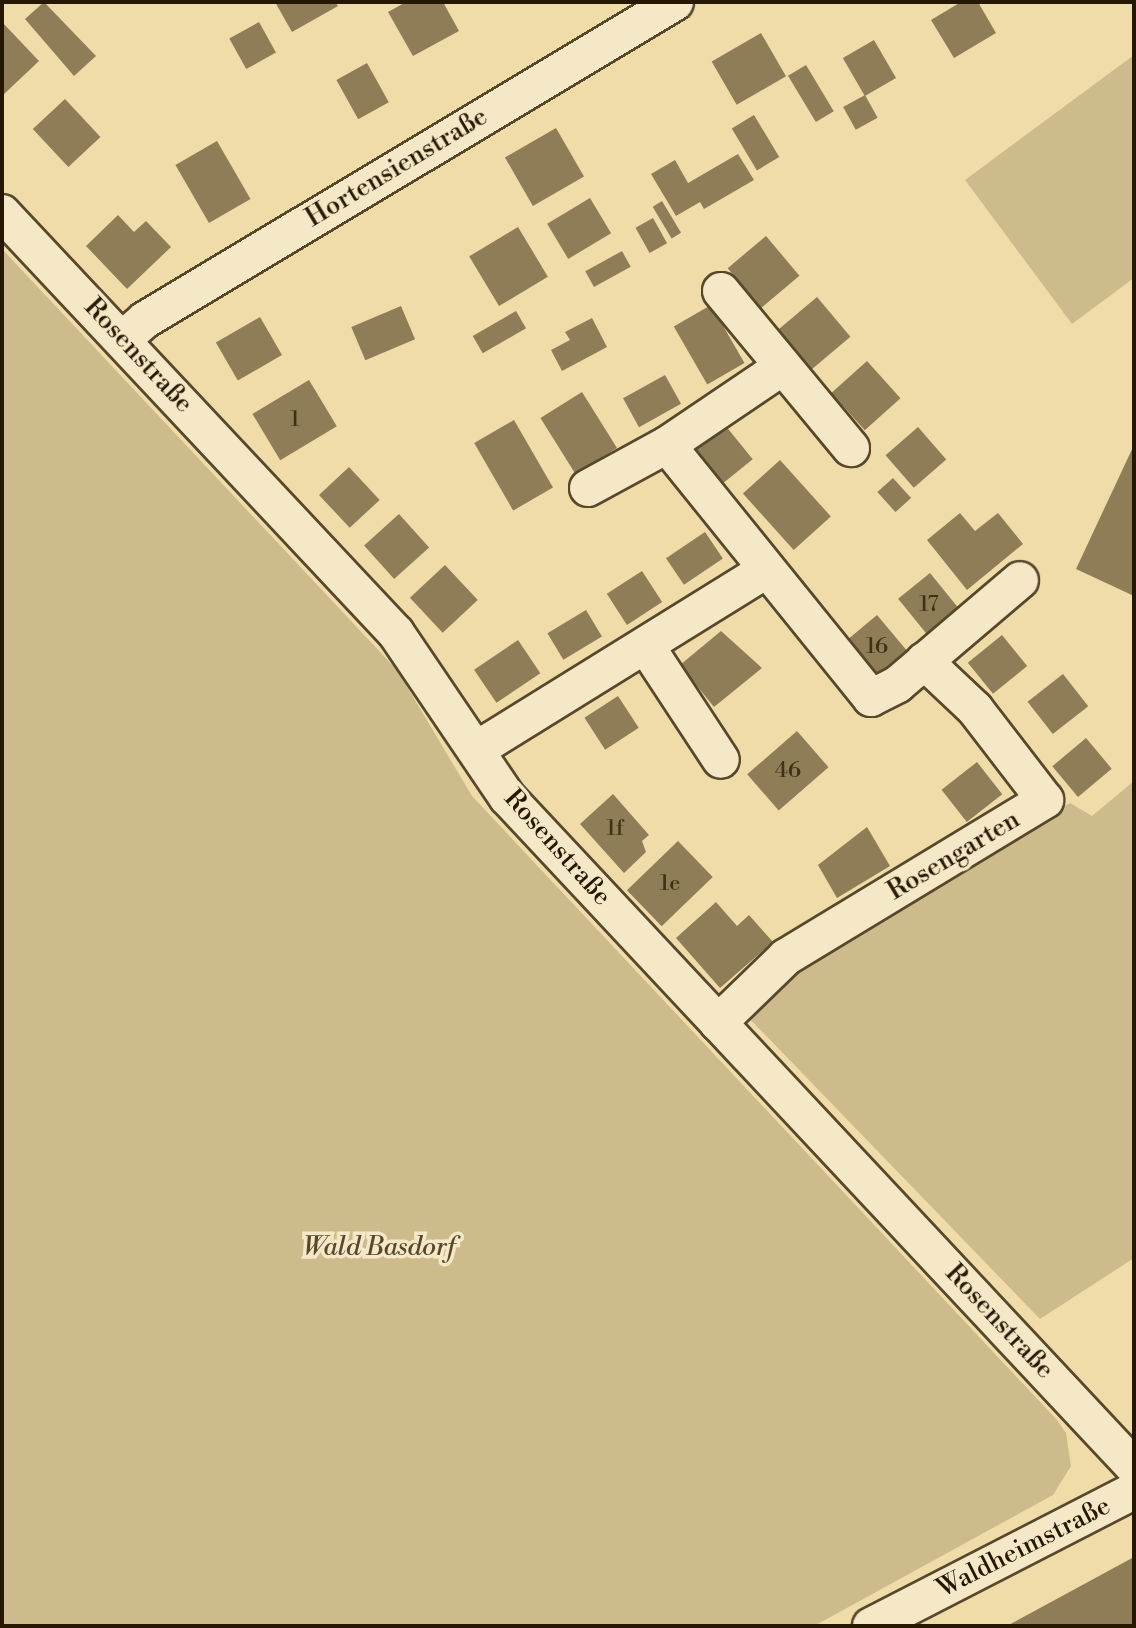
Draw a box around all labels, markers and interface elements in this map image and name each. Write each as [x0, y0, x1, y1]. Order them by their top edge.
street label: Hortensienstraße [300, 101, 494, 235]
street label: Rosenstraße [77, 292, 199, 420]
house number: 1 [290, 407, 300, 433]
house number: 17 [919, 592, 939, 618]
house number: 16 [866, 634, 888, 660]
house number: 46 [775, 758, 801, 784]
street label: Rosenstraße [497, 784, 617, 912]
street label: Rosengarten [882, 804, 1026, 908]
house number: 1f [606, 816, 624, 842]
house number: 1e [660, 871, 680, 897]
park label: Wald Basdorf [303, 1232, 455, 1264]
street label: Rosenstraße [938, 1258, 1060, 1386]
street label: Waldheimstraße [932, 1491, 1116, 1605]

